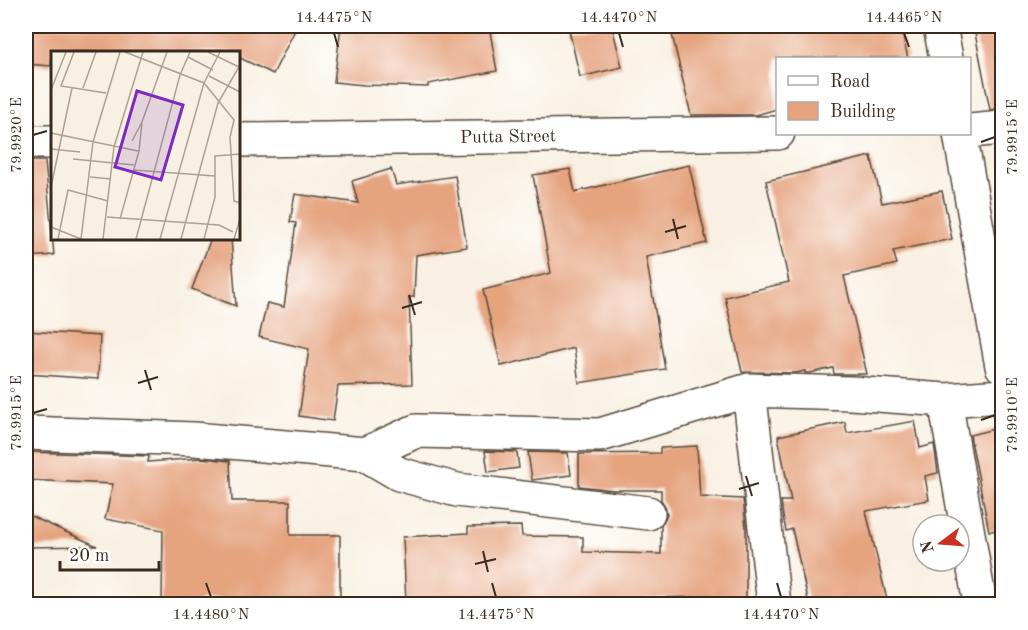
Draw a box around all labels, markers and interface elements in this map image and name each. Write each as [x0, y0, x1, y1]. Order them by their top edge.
text: 14.4475°N [296, 11, 373, 26]
text: 14.4470°N [581, 11, 658, 26]
text: 14.4465°N [866, 11, 943, 26]
inset map [51, 51, 240, 240]
legend [776, 57, 971, 135]
text: Road [830, 73, 870, 91]
text: 79.9920°E [10, 97, 25, 173]
text: 79.9915°E [1006, 99, 1021, 175]
text: Building [830, 103, 896, 121]
street label: Putta Street [460, 127, 556, 147]
text: 79.9915°E [10, 375, 25, 451]
text: 79.9910°E [1006, 377, 1021, 453]
north arrow [911, 513, 971, 573]
scale bar [60, 534, 159, 572]
text: N [919, 538, 938, 555]
text: 20 m [69, 547, 109, 565]
text: 14.4480°N [173, 608, 250, 623]
text: 14.4475°N [458, 608, 535, 623]
text: 14.4470°N [743, 608, 820, 623]

